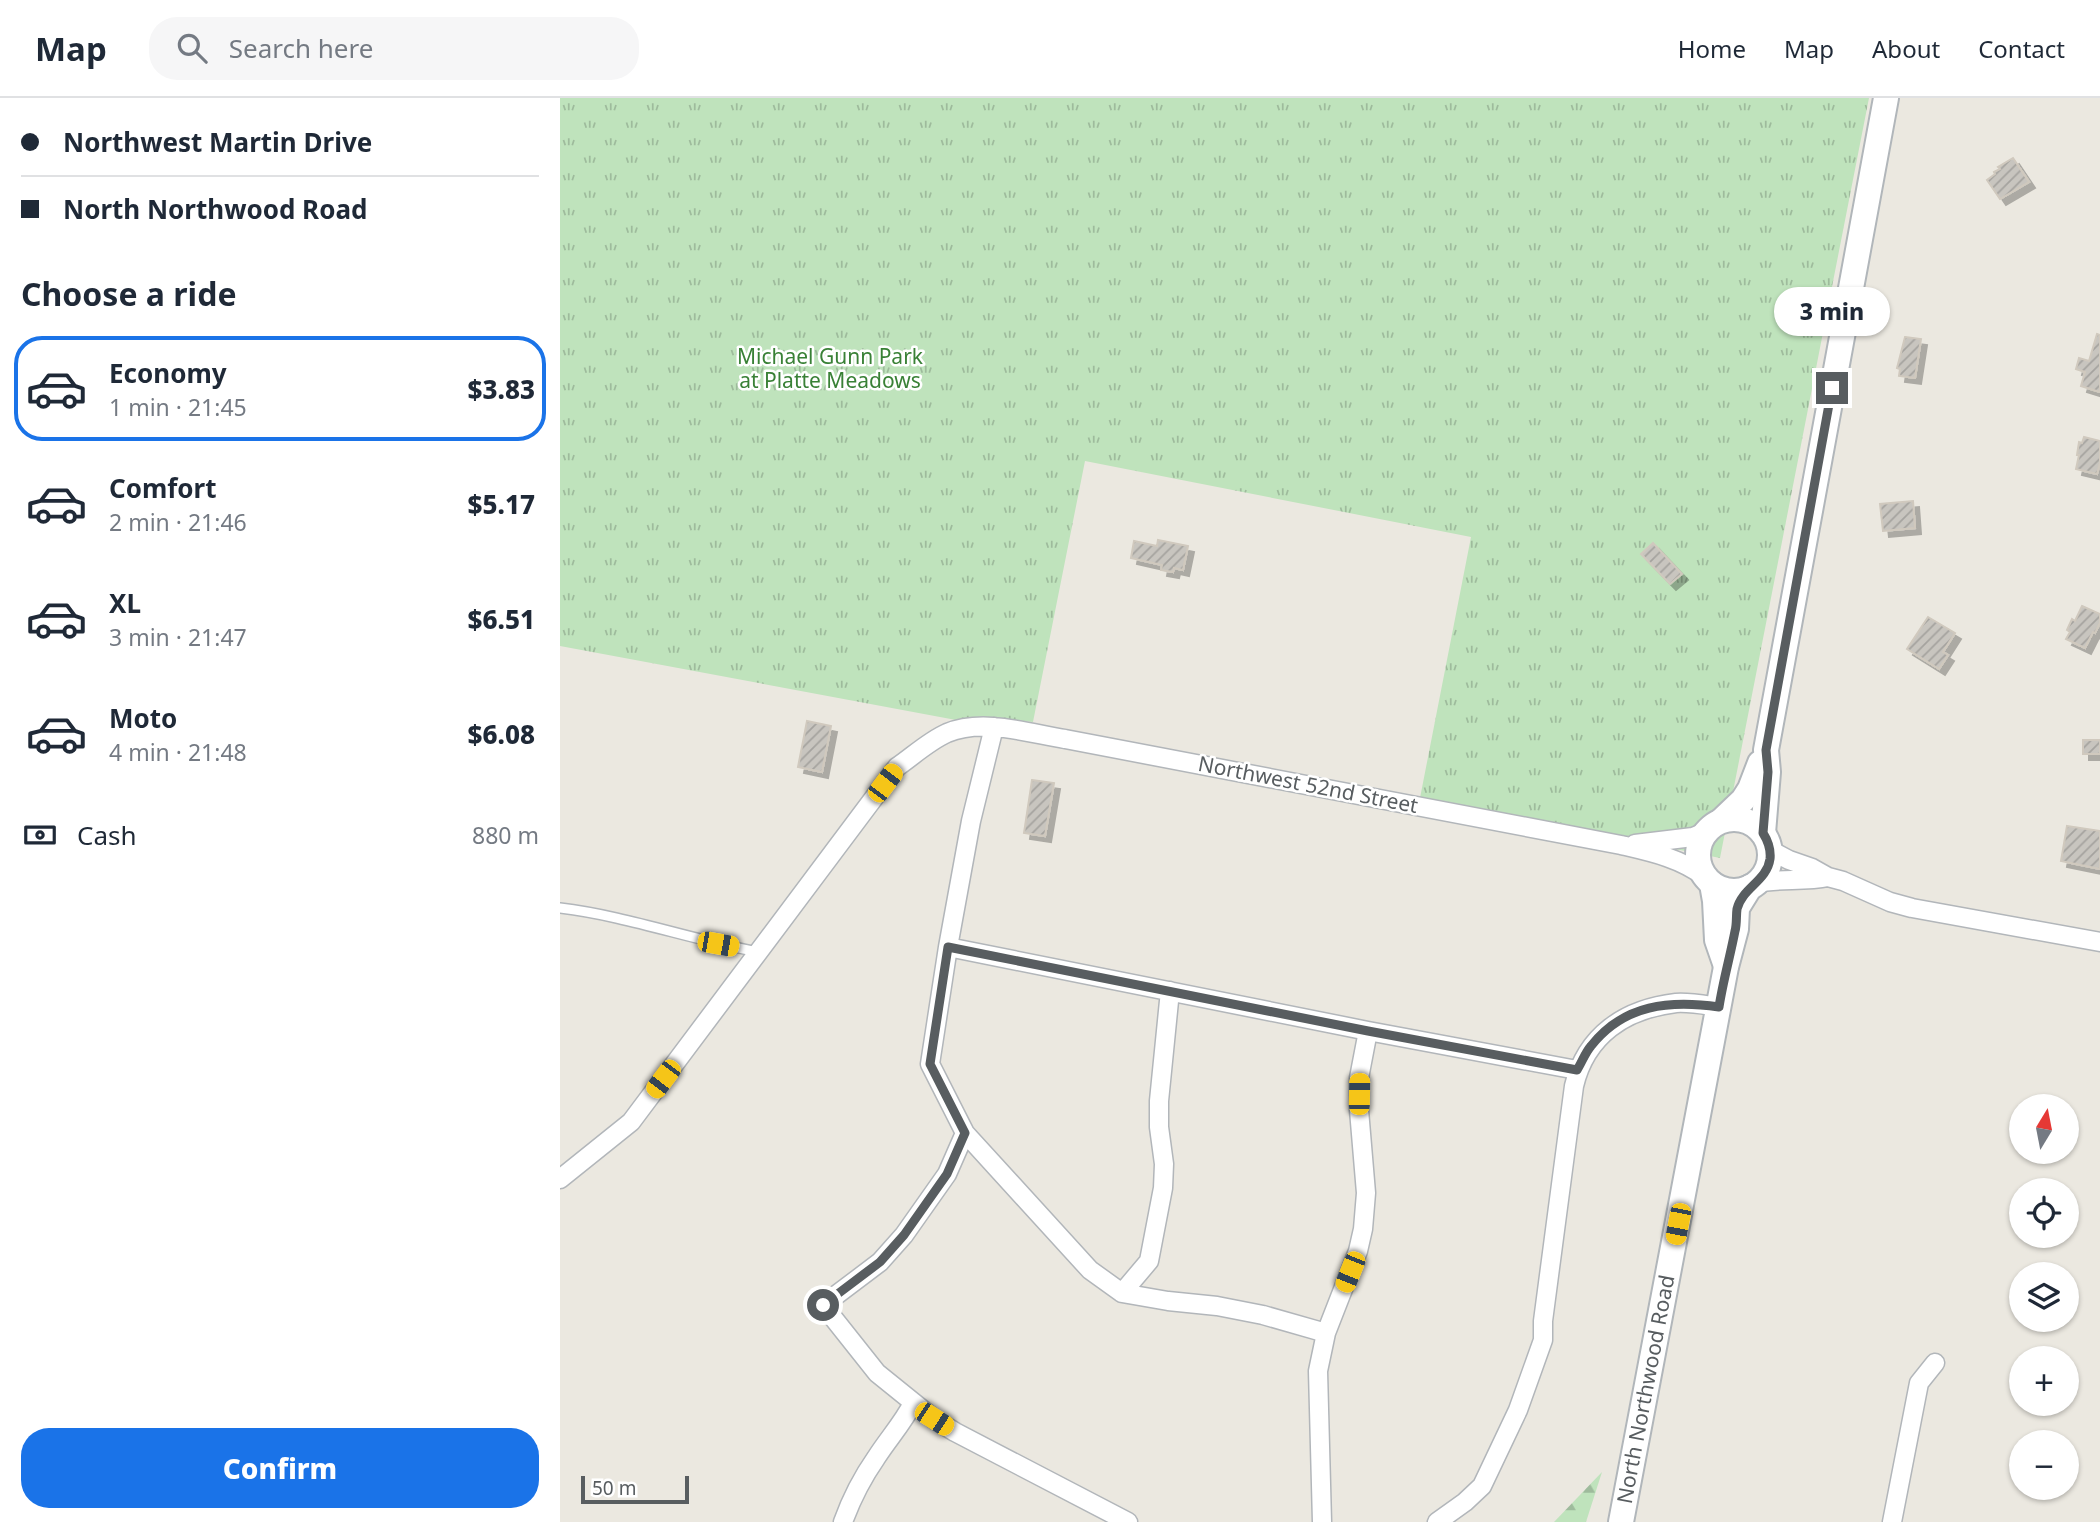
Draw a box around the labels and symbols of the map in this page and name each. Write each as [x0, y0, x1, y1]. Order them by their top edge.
callout: 3 min [1774, 286, 1890, 336]
park label: Michael Gunn Park at Platte Meadows [737, 342, 924, 394]
route end [1816, 372, 1848, 404]
street label: Northwest 52nd Street [1196, 749, 1421, 819]
car [864, 760, 907, 806]
car [696, 930, 741, 958]
car [642, 1056, 685, 1102]
car [1349, 1073, 1370, 1115]
north arrow [2009, 1094, 2079, 1164]
car [1664, 1201, 1693, 1247]
car [1333, 1249, 1368, 1295]
street label: North Northwood Road [1610, 1272, 1680, 1506]
route start [807, 1289, 839, 1321]
car [911, 1399, 958, 1439]
scale bar [581, 1473, 690, 1505]

